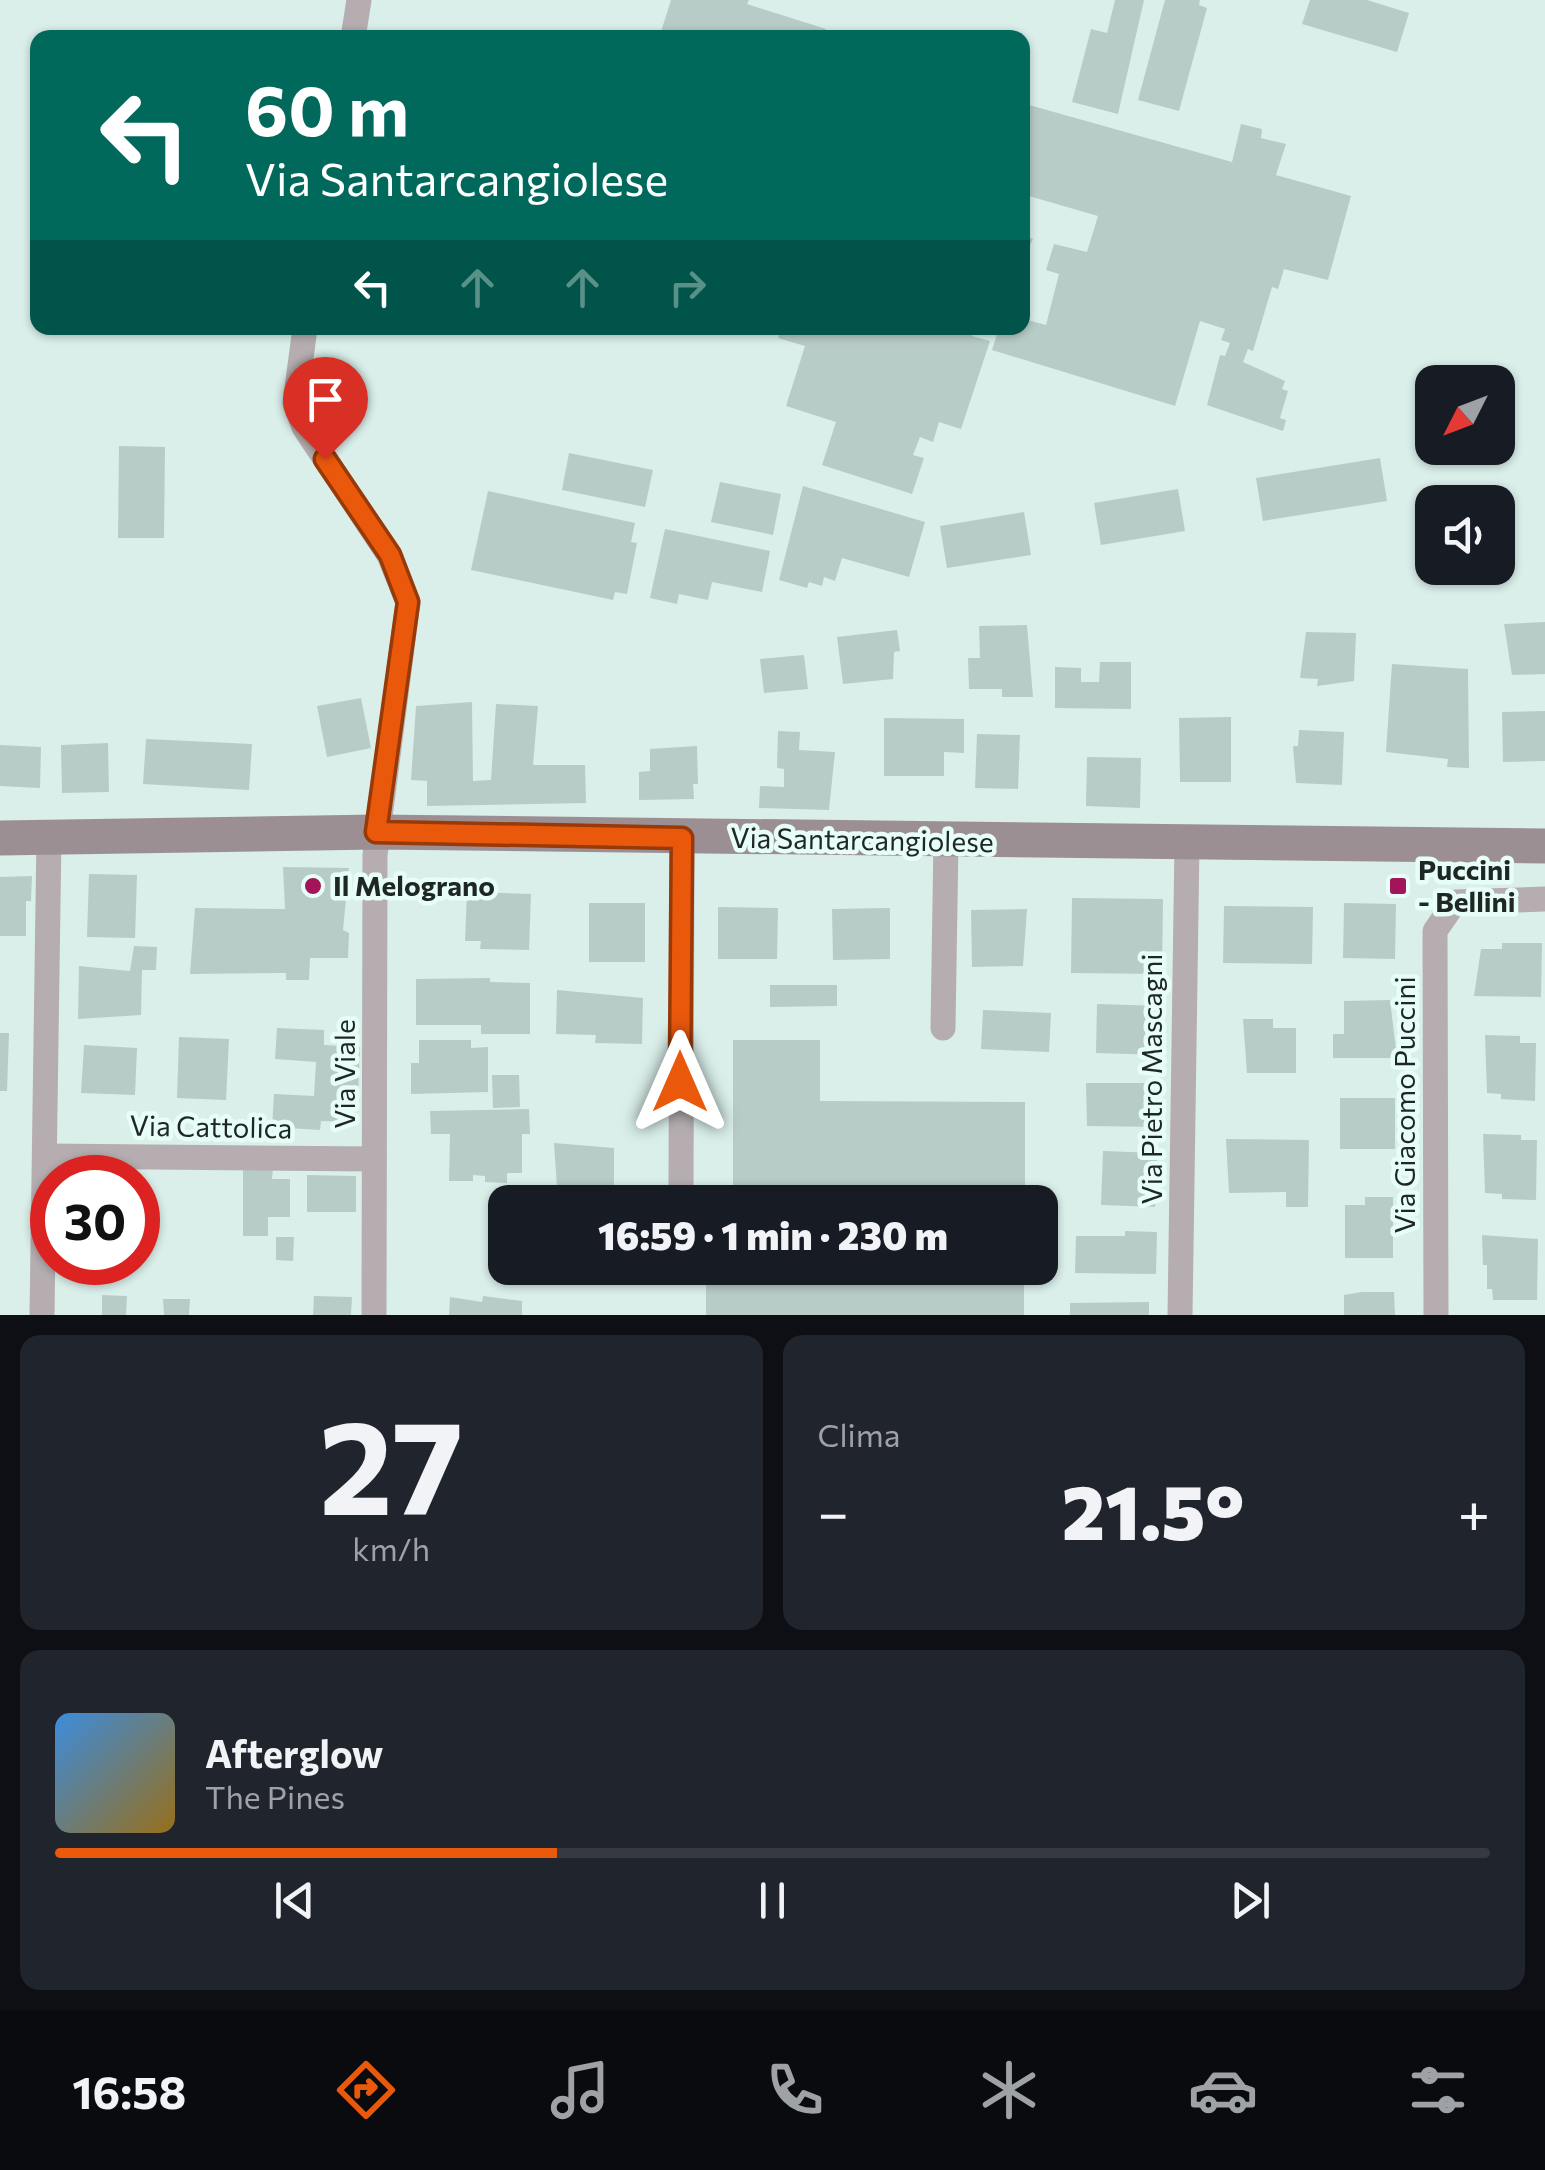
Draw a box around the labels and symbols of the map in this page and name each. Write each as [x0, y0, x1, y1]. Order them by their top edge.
pin [283, 357, 368, 460]
north arrow [1415, 365, 1515, 465]
street label: Via Santarcangiolese [730, 820, 994, 858]
place label: Puccini - Bellini [1418, 852, 1516, 918]
place label: Il Melograno [333, 868, 495, 902]
marker: Il Melograno [302, 875, 324, 897]
marker: Puccini - Bellini [1387, 875, 1409, 897]
street label: Via Pietro Mascagni [1134, 954, 1168, 1204]
street label: Via Giacomo Puccini [1387, 976, 1421, 1234]
street label: Via Viale [327, 1019, 361, 1129]
position arrow [628, 1030, 732, 1134]
street label: Via Cattolica [129, 1108, 293, 1144]
speed limit sign: 30 [30, 1155, 160, 1285]

